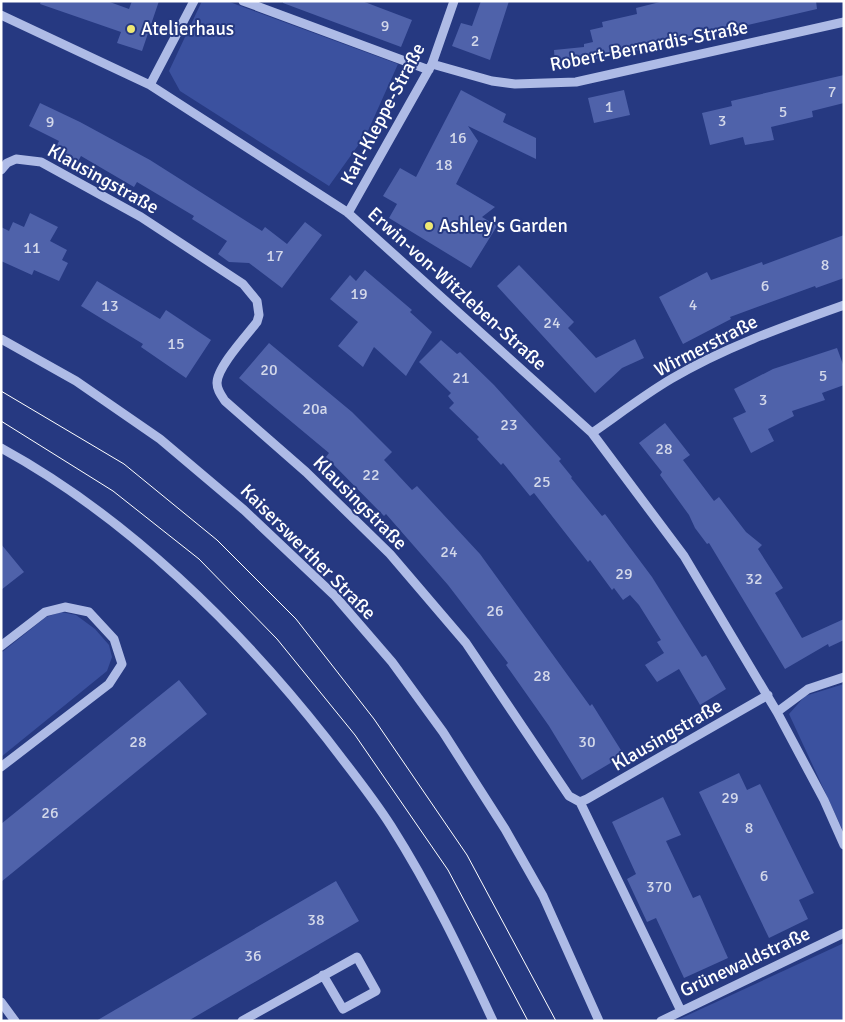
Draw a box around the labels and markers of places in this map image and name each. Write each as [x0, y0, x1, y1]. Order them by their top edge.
place label: Atelierhaus [141, 17, 234, 41]
marker: Atelierhaus [125, 23, 137, 35]
place label: Ashley's Garden [439, 214, 568, 238]
marker: Ashley's Garden [423, 220, 435, 232]

